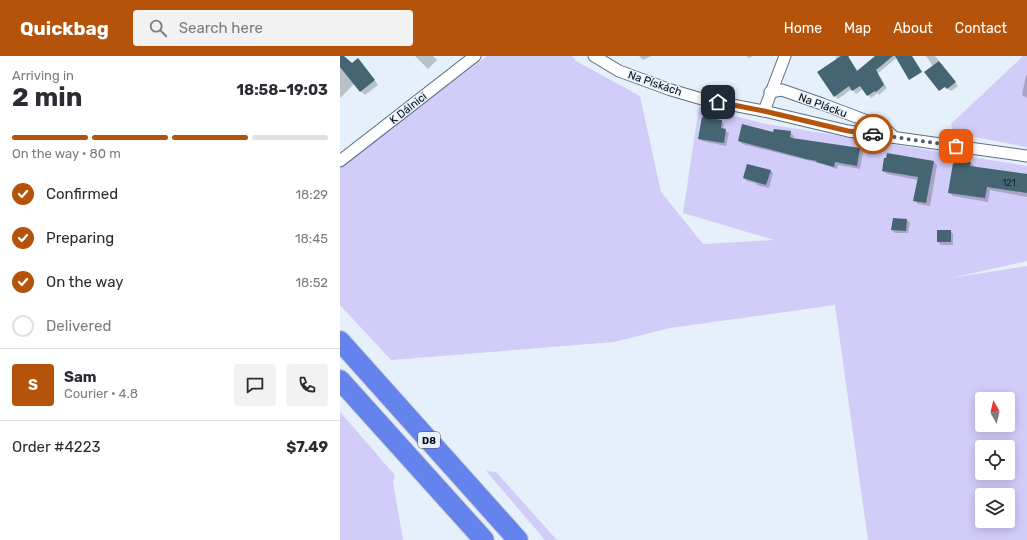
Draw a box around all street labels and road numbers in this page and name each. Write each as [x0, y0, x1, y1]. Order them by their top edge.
street label: Na Pískách [626, 68, 684, 99]
street label: K Dálnici [387, 90, 429, 127]
street label: Na Plácku [797, 91, 849, 120]
road number: D8 [418, 432, 440, 448]

